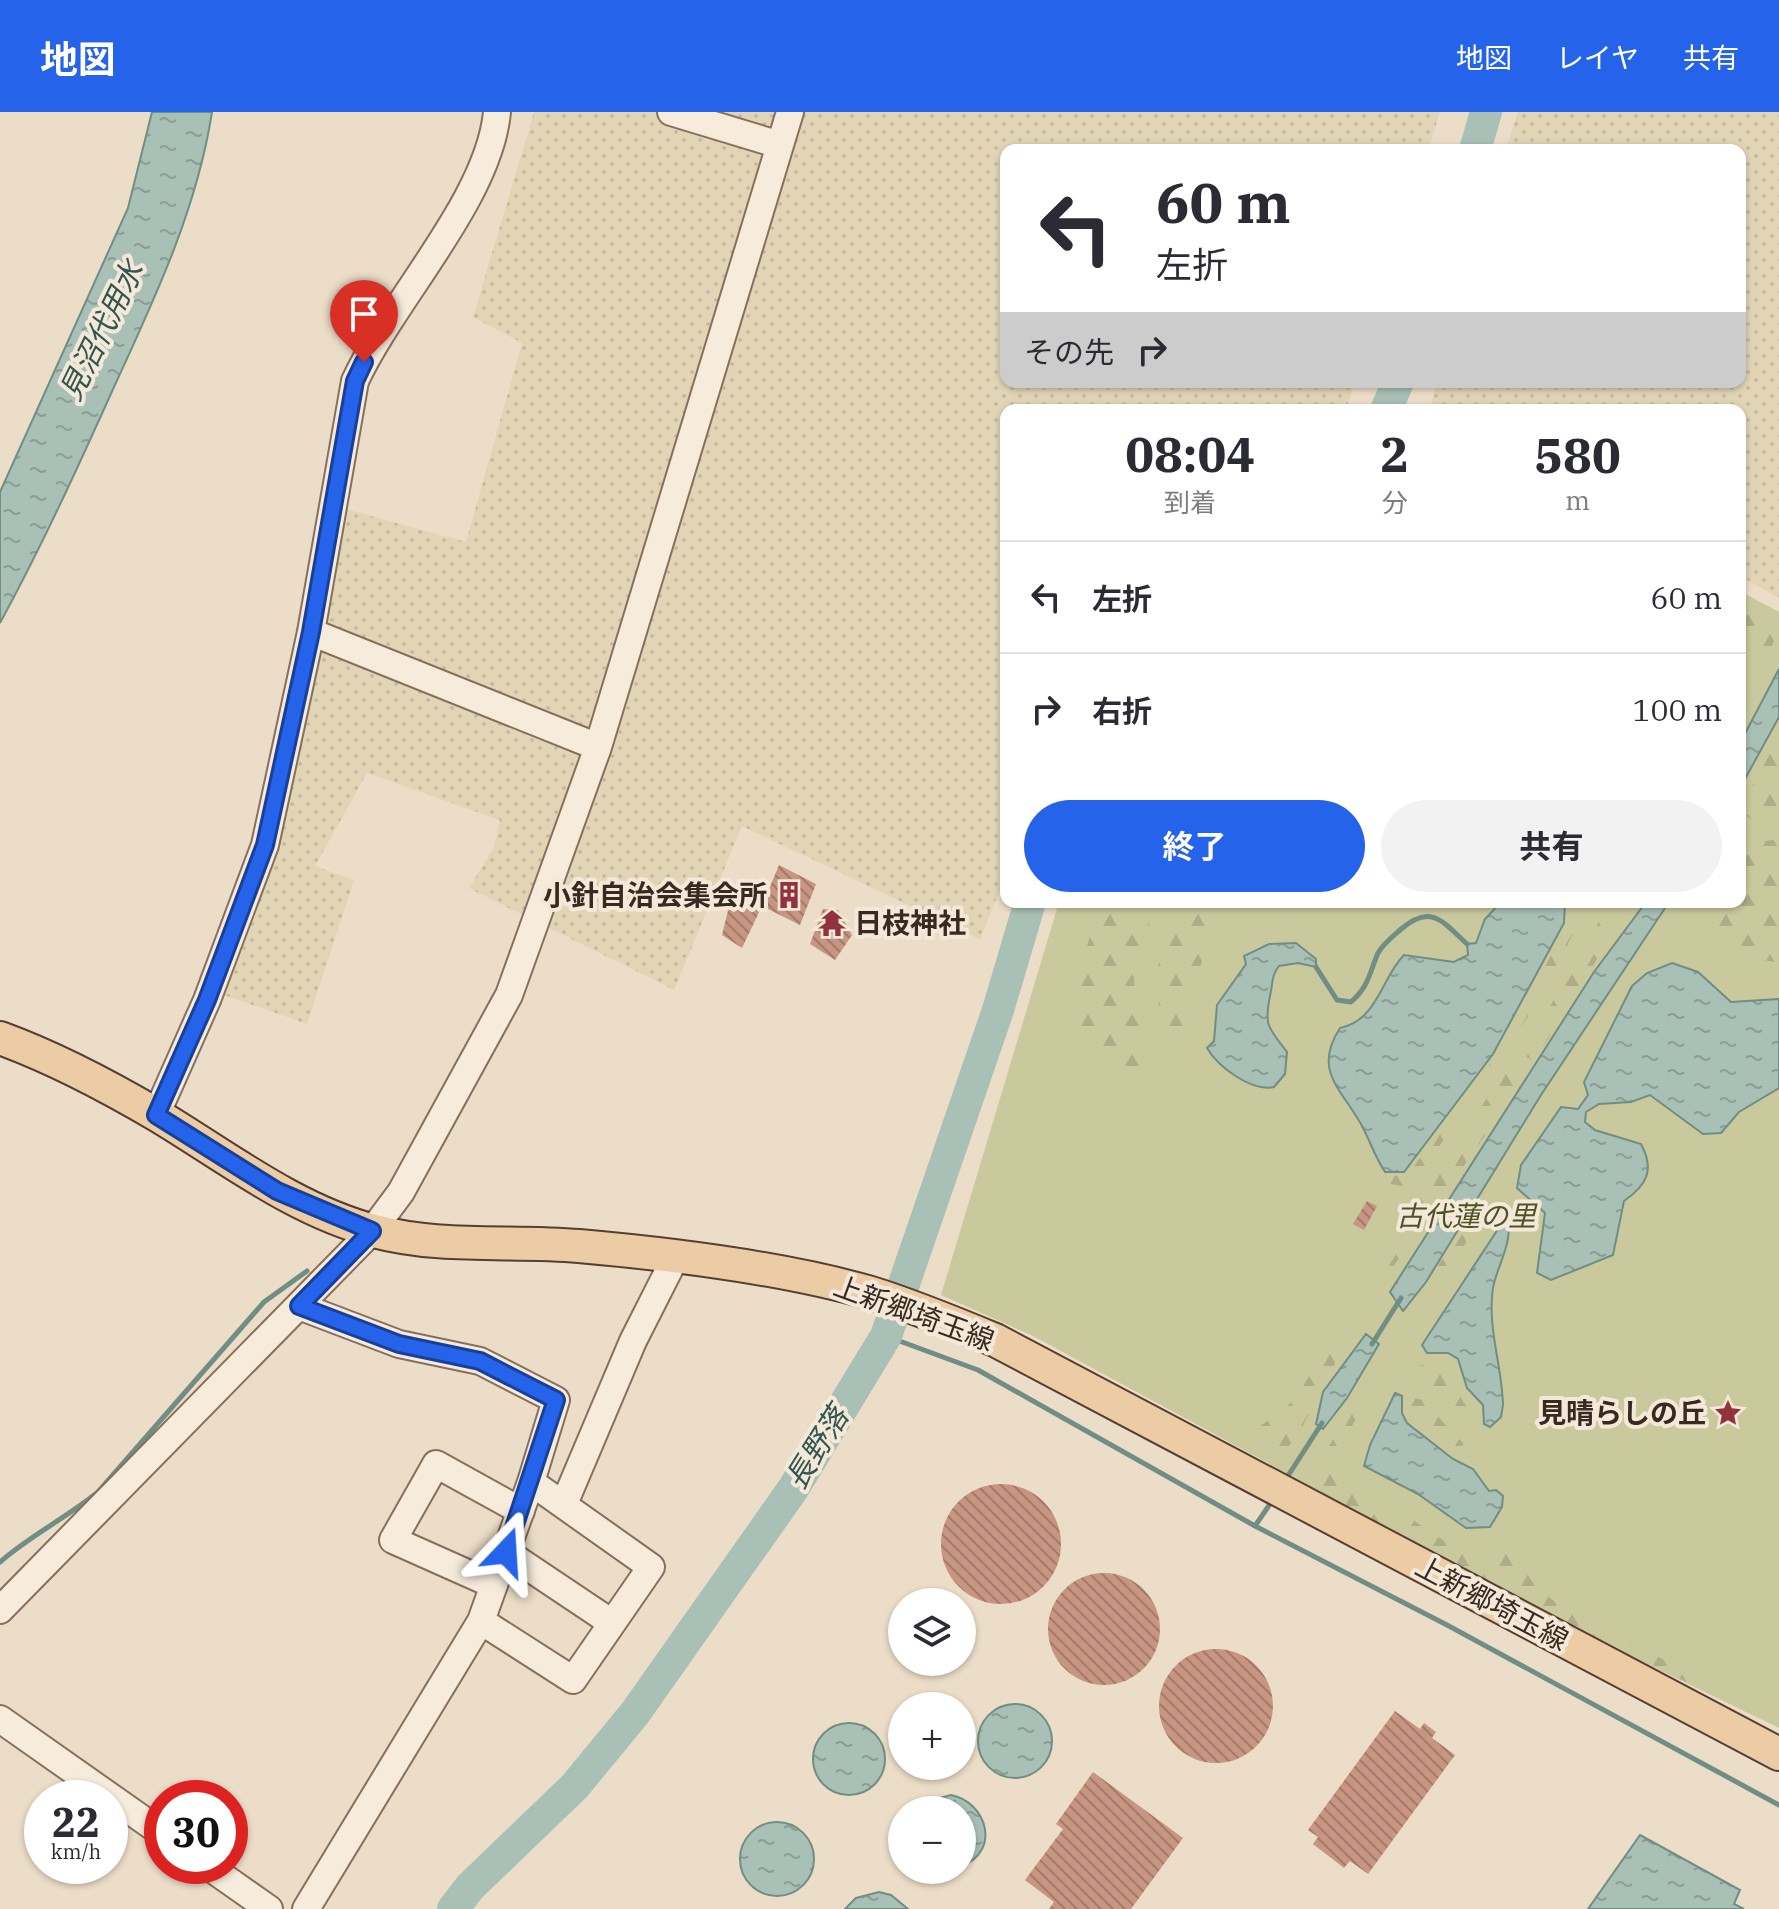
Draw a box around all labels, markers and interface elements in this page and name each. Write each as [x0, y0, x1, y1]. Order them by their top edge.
text: 地図 [40, 34, 116, 83]
text: 地図 [1456, 39, 1512, 76]
text: レイヤ [1556, 39, 1639, 76]
text: 共有 [1683, 39, 1739, 76]
text: 60 m [1156, 166, 1291, 238]
icon: left [1024, 176, 1128, 280]
text: 左折 [1156, 241, 1228, 288]
water label: 見沼代用水 [50, 252, 152, 406]
pin [330, 280, 398, 362]
icon: arrive [342, 292, 386, 336]
icon: right [1130, 328, 1174, 372]
text: その先 [1024, 332, 1114, 371]
text: 08:04 [1125, 423, 1255, 485]
text: 2 [1380, 423, 1409, 485]
text: 580 [1534, 424, 1621, 486]
text: m [1565, 483, 1590, 517]
text: 到着 [1164, 485, 1216, 519]
text: 分 [1382, 485, 1408, 519]
icon: left [1024, 575, 1068, 619]
text: 60 m [1650, 578, 1722, 617]
text: 左折 [1092, 579, 1152, 618]
icon: right [1024, 687, 1068, 731]
text: 100 m [1632, 690, 1722, 729]
text: 右折 [1092, 691, 1152, 730]
button: 終了 [1024, 800, 1365, 892]
button: 共有 [1381, 800, 1722, 892]
place label: 小針自治会集会所 [543, 876, 767, 913]
building icon: 小針自治会集会所 [774, 880, 804, 910]
place label: 日枝神社 [854, 904, 966, 941]
temple icon: 日枝神社 [817, 908, 847, 938]
park label: 古代蓮の里 [1396, 1197, 1538, 1234]
street label: 上新郷埼玉線 [829, 1266, 999, 1359]
place label: 見晴らしの丘 [1538, 1394, 1706, 1431]
water label: 長野落 [775, 1395, 858, 1496]
place icon: 見晴らしの丘 [1713, 1398, 1743, 1428]
position arrow [464, 1510, 548, 1594]
street label: 上新郷埼玉線 [1409, 1547, 1575, 1658]
map controls [888, 1588, 976, 1884]
button: layers [888, 1588, 976, 1676]
button: + [888, 1692, 976, 1780]
speed limit sign: 30 [144, 1780, 248, 1884]
text: 22 [52, 1796, 100, 1848]
button: − [888, 1796, 976, 1884]
text: km/h [51, 1838, 101, 1865]

